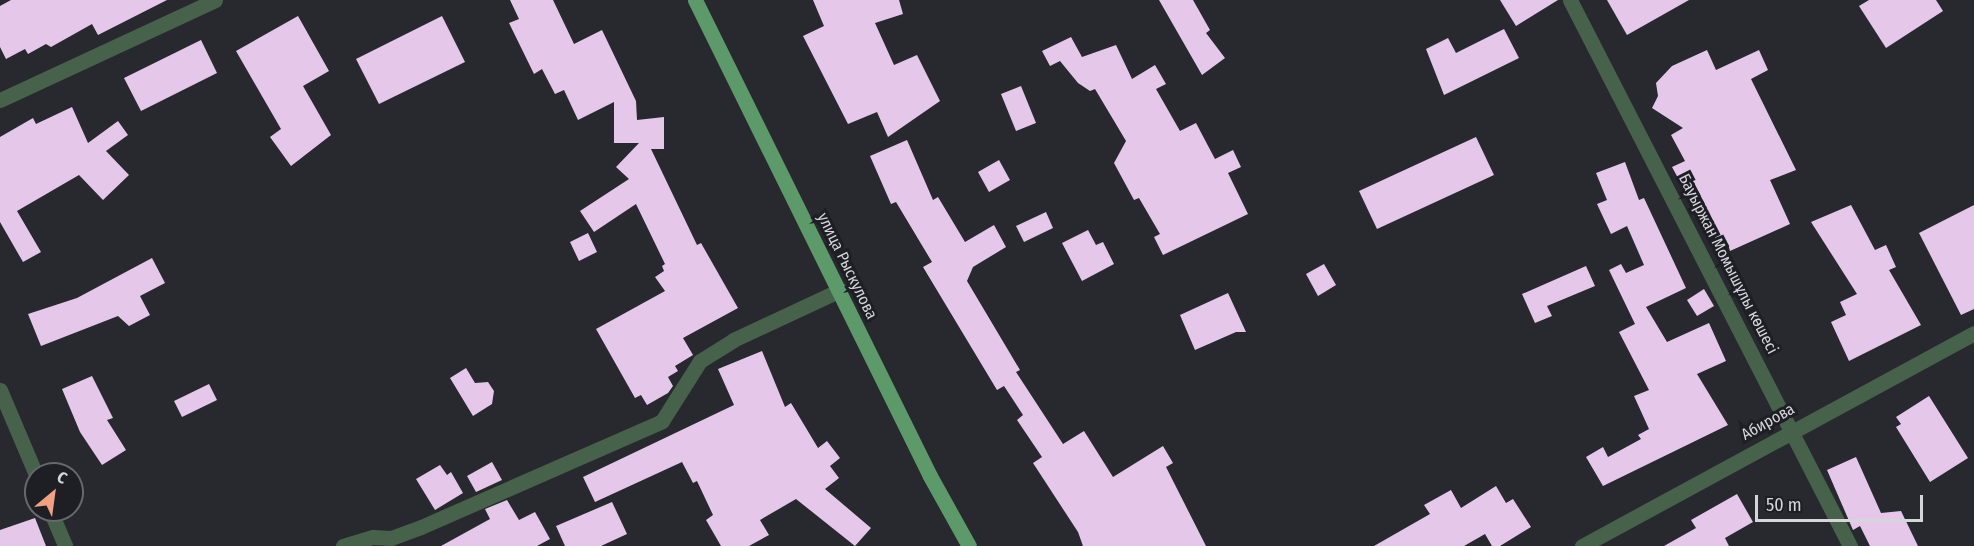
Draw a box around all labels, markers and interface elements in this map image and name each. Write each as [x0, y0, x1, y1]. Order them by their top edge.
street label: Бауыржан Момышұлы көшесі [1674, 171, 1782, 357]
street label: улица Рыскулова [813, 210, 881, 322]
street label: Абирова [1738, 400, 1798, 444]
north arrow [24, 462, 84, 522]
text: С [54, 467, 70, 488]
scale bar [1758, 483, 1926, 521]
text: 50 m [1766, 494, 1802, 516]

